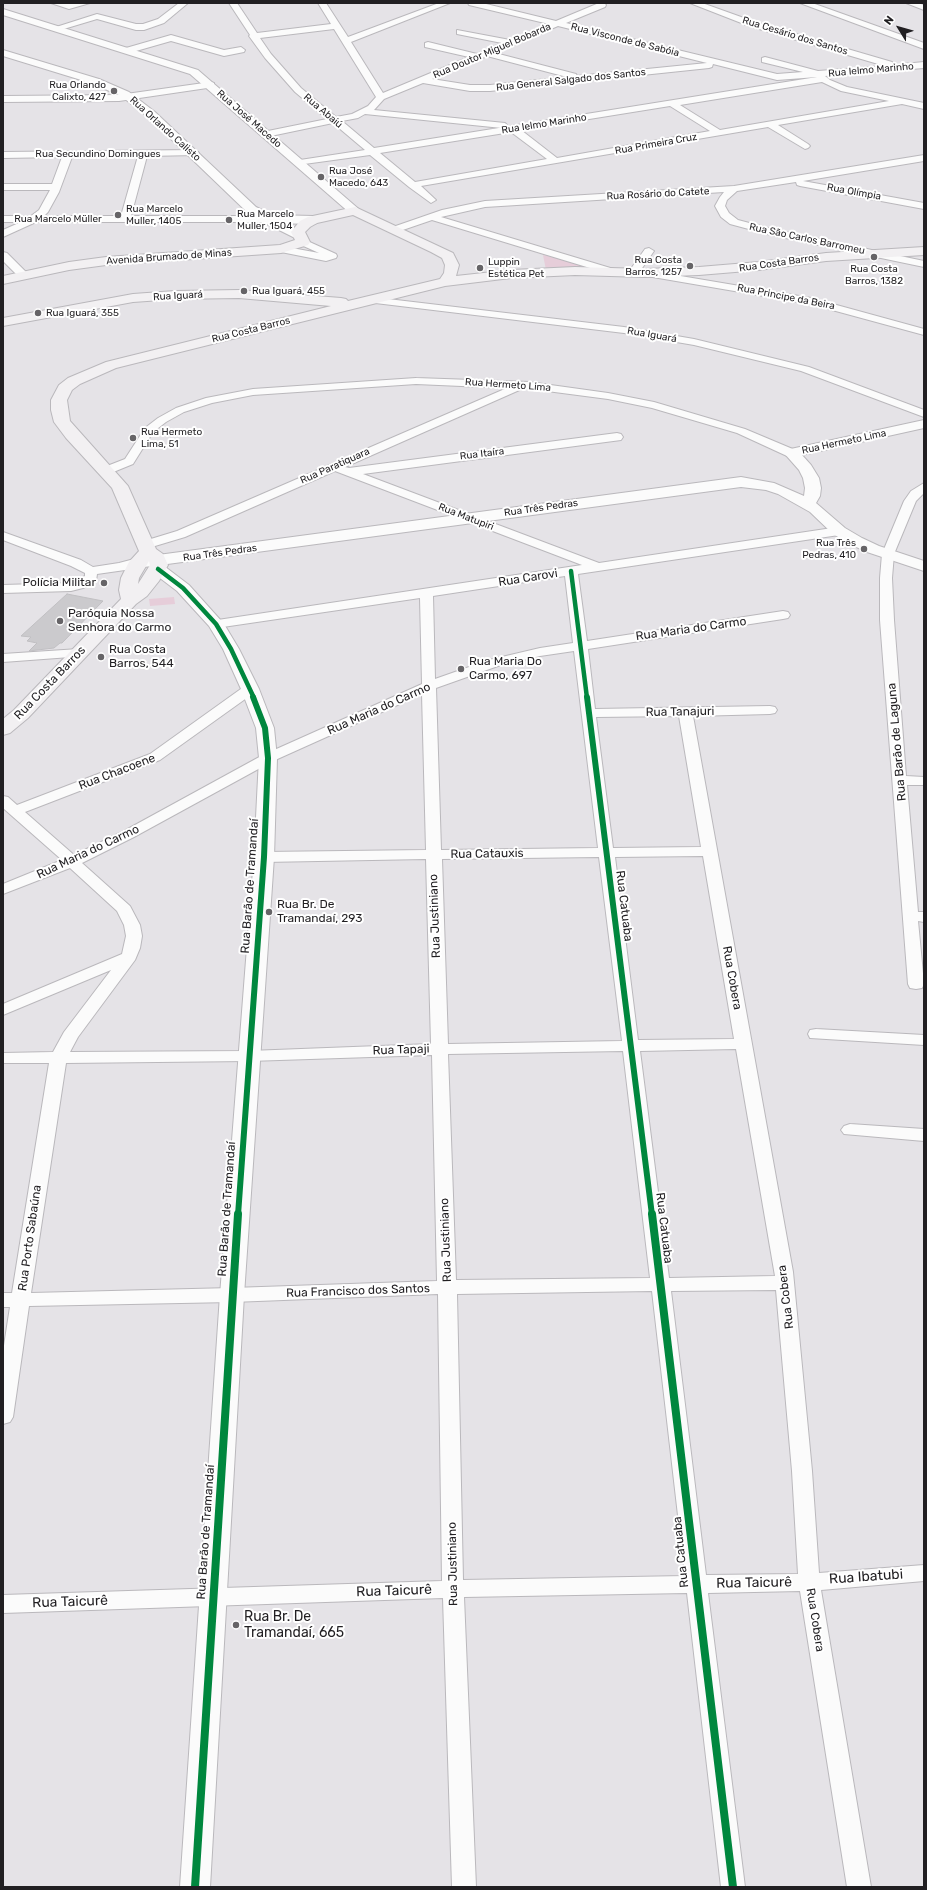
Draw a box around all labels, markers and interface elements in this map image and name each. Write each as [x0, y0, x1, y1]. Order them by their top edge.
north arrow [879, 8, 919, 48]
text: N [881, 13, 897, 28]
street label: Rua Cesário dos Santos [741, 14, 849, 58]
street label: Rua Doutor Miguel Bobarda [431, 21, 553, 81]
street label: Rua Visconde de Sabóia [570, 21, 680, 59]
street label: Rua Ielmo Marinho [828, 60, 914, 80]
street label: Rua General Salgado dos Santos [496, 66, 646, 94]
place label: Rua Orlando Calixto, 427 [49, 79, 106, 102]
marker: Rua Orlando Calixto, 427 [109, 86, 119, 96]
street label: Rua José Macedo [214, 88, 284, 150]
street label: Rua Abaiú [301, 91, 345, 131]
street label: Rua Orlando Calisto [127, 94, 203, 164]
street label: Rua Ielmo Marinho [501, 111, 587, 137]
street label: Rua Primeira Cruz [614, 131, 698, 157]
street label: Rua Secundino Domingues [35, 148, 161, 160]
place label: Rua José Macedo, 643 [329, 165, 388, 188]
marker: Rua José Macedo, 643 [316, 172, 326, 182]
street label: Rua Olímpia [826, 181, 882, 203]
street label: Rua Rosário do Catete [606, 185, 710, 203]
place label: Rua Marcelo Muller, 1405 [126, 203, 183, 226]
place label: Rua Marcelo Muller, 1504 [237, 208, 294, 232]
marker: Rua Marcelo Muller, 1405 [113, 210, 123, 220]
street label: Rua Marcelo Müller [14, 213, 102, 225]
marker: Rua Marcelo Muller, 1504 [224, 215, 234, 225]
street label: Rua São Carlos Barromeu [748, 221, 866, 257]
street label: Avenida Brumado de Minas [106, 247, 232, 267]
street label: Rua Costa Barros [738, 251, 820, 275]
marker: Rua Costa Barros, 1382 [869, 252, 879, 262]
place label: Rua Costa Barros, 1257 [625, 254, 682, 278]
place label: Luppin Estética Pet [488, 256, 544, 280]
marker: Rua Costa Barros, 1257 [685, 261, 695, 271]
marker: Luppin Estética Pet [475, 263, 485, 273]
place label: Rua Costa Barros, 1382 [845, 263, 903, 286]
street label: Rua Principe da Beira [736, 282, 836, 312]
place label: Rua Iguará, 455 [252, 285, 325, 297]
marker: Rua Iguará, 455 [239, 286, 249, 296]
street label: Rua Iguará [153, 289, 203, 303]
place label: Rua Iguará, 355 [46, 307, 119, 319]
marker: Rua Iguará, 355 [33, 308, 43, 318]
street label: Rua Costa Barros [211, 314, 291, 346]
street label: Rua Iguará [626, 325, 678, 345]
street label: Rua Hermeto Lima [465, 376, 551, 394]
place label: Rua Hermeto Lima, 51 [141, 426, 202, 450]
street label: Rua Hermeto Lima [801, 427, 887, 457]
marker: Rua Hermeto Lima, 51 [128, 433, 138, 443]
street label: Rua Paratiquara [298, 445, 372, 487]
street label: Rua Itaíra [459, 445, 505, 463]
street label: Rua Três Pedras [503, 497, 579, 519]
street label: Rua Matupiri [437, 501, 495, 533]
place label: Rua Três Pedras, 410 [802, 537, 856, 560]
street label: Rua Três Pedras [182, 542, 258, 564]
marker: Rua Três Pedras, 410 [859, 544, 869, 554]
street label: Rua Carovi [497, 566, 559, 590]
place label: Polícia Militar [22, 576, 96, 590]
marker: Polícia Militar [99, 578, 109, 588]
place label: Paróquia Nossa Senhora do Carmo [68, 607, 171, 635]
street label: Rua Maria do Carmo [635, 614, 747, 644]
marker: Paróquia Nossa Senhora do Carmo [55, 616, 65, 626]
street label: Rua Costa Barros [11, 643, 89, 723]
place label: Rua Costa Barros, 544 [109, 643, 174, 671]
marker: Rua Costa Barros, 544 [96, 652, 106, 662]
place label: Rua Maria Do Carmo, 697 [469, 655, 542, 683]
marker: Rua Maria Do Carmo, 697 [456, 664, 466, 674]
street label: Rua Maria do Carmo [325, 680, 433, 738]
street label: Rua Barão de Laguna [885, 682, 909, 802]
street label: Rua Tanajuri [645, 704, 715, 720]
street label: Rua Chacoene [77, 751, 157, 793]
street label: Rua Barão de Tramandaí [238, 818, 262, 954]
street label: Rua Maria do Carmo [34, 822, 142, 882]
street label: Rua Catauxis [450, 846, 524, 862]
street label: Rua Catuaba [612, 870, 636, 942]
street label: Rua Justiniano [426, 874, 444, 958]
place label: Rua Br. De Tramandaí, 293 [277, 898, 362, 926]
marker: Rua Br. De Tramandaí, 293 [264, 907, 274, 917]
street label: Rua Cobera [719, 945, 745, 1011]
street label: Rua Tapaji [372, 1042, 430, 1058]
street label: Rua Barão de Tramandaí [215, 1141, 239, 1277]
street label: Rua Porto Sabaúna [15, 1184, 45, 1292]
street label: Rua Catuaba [652, 1192, 676, 1264]
street label: Rua Justiniano [437, 1198, 455, 1282]
street label: Rua Cobera [775, 1264, 797, 1330]
street label: Rua Francisco dos Santos [286, 1281, 430, 1301]
street label: Rua Barão de Tramandaí [194, 1464, 218, 1600]
street label: Rua Catuaba [670, 1516, 692, 1588]
street label: Rua Justiniano [445, 1522, 461, 1606]
street label: Rua Ibatubi [828, 1566, 904, 1588]
street label: Rua Taicurê [716, 1574, 792, 1592]
street label: Rua Taicurê [356, 1581, 432, 1601]
street label: Rua Cobera [803, 1587, 827, 1653]
street label: Rua Taicurê [32, 1592, 108, 1612]
place label: Rua Br. De Tramandaí, 665 [244, 1609, 344, 1642]
marker: Rua Br. De Tramandaí, 665 [231, 1620, 241, 1630]

